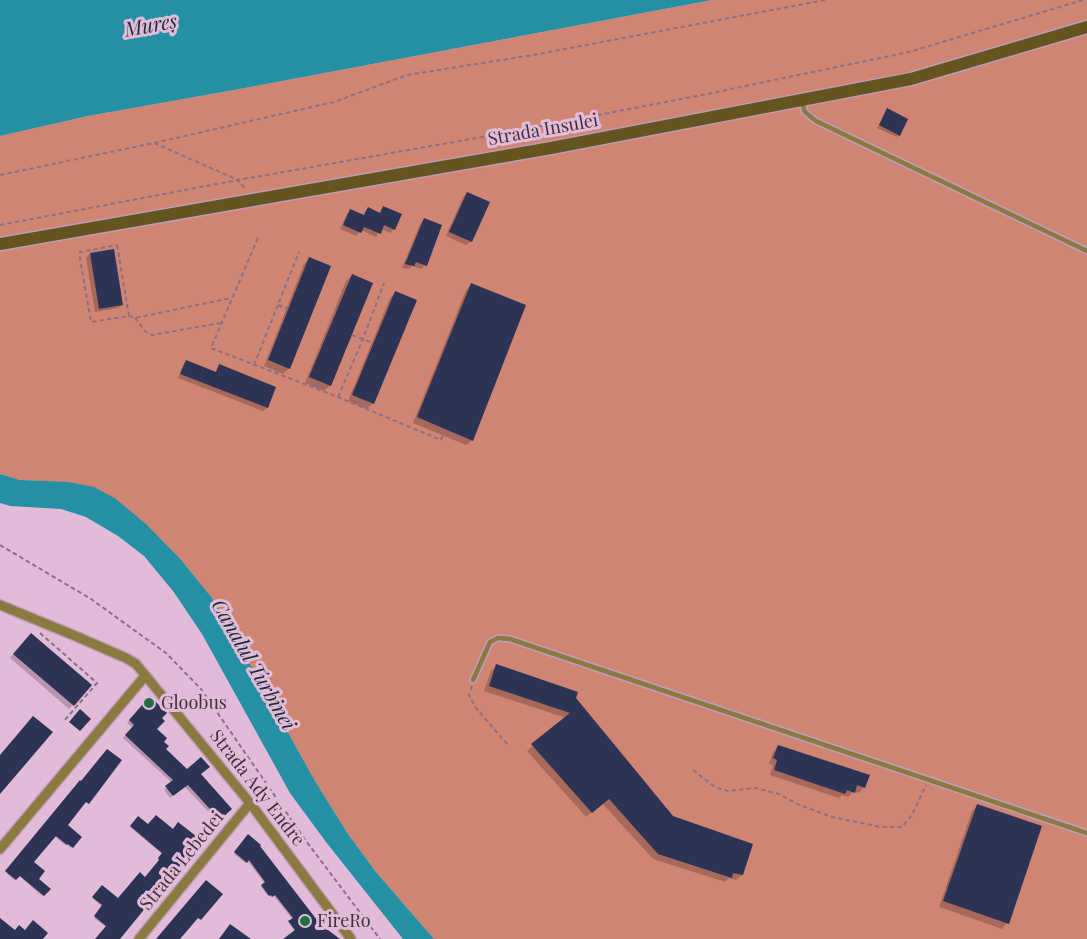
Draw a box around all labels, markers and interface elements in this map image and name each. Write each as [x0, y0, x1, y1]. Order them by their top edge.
water label: Mureș [123, 10, 179, 42]
street label: Strada Insulei [486, 110, 600, 150]
water label: Canalul Turbinei [206, 595, 300, 735]
place label: Gloobus [161, 692, 227, 714]
marker: Gloobus [142, 696, 156, 710]
street label: Strada Ady Endre [205, 726, 309, 850]
street label: Strada Lebedei [136, 807, 228, 915]
place label: FireRo [317, 910, 371, 932]
marker: FireRo [298, 914, 312, 928]

